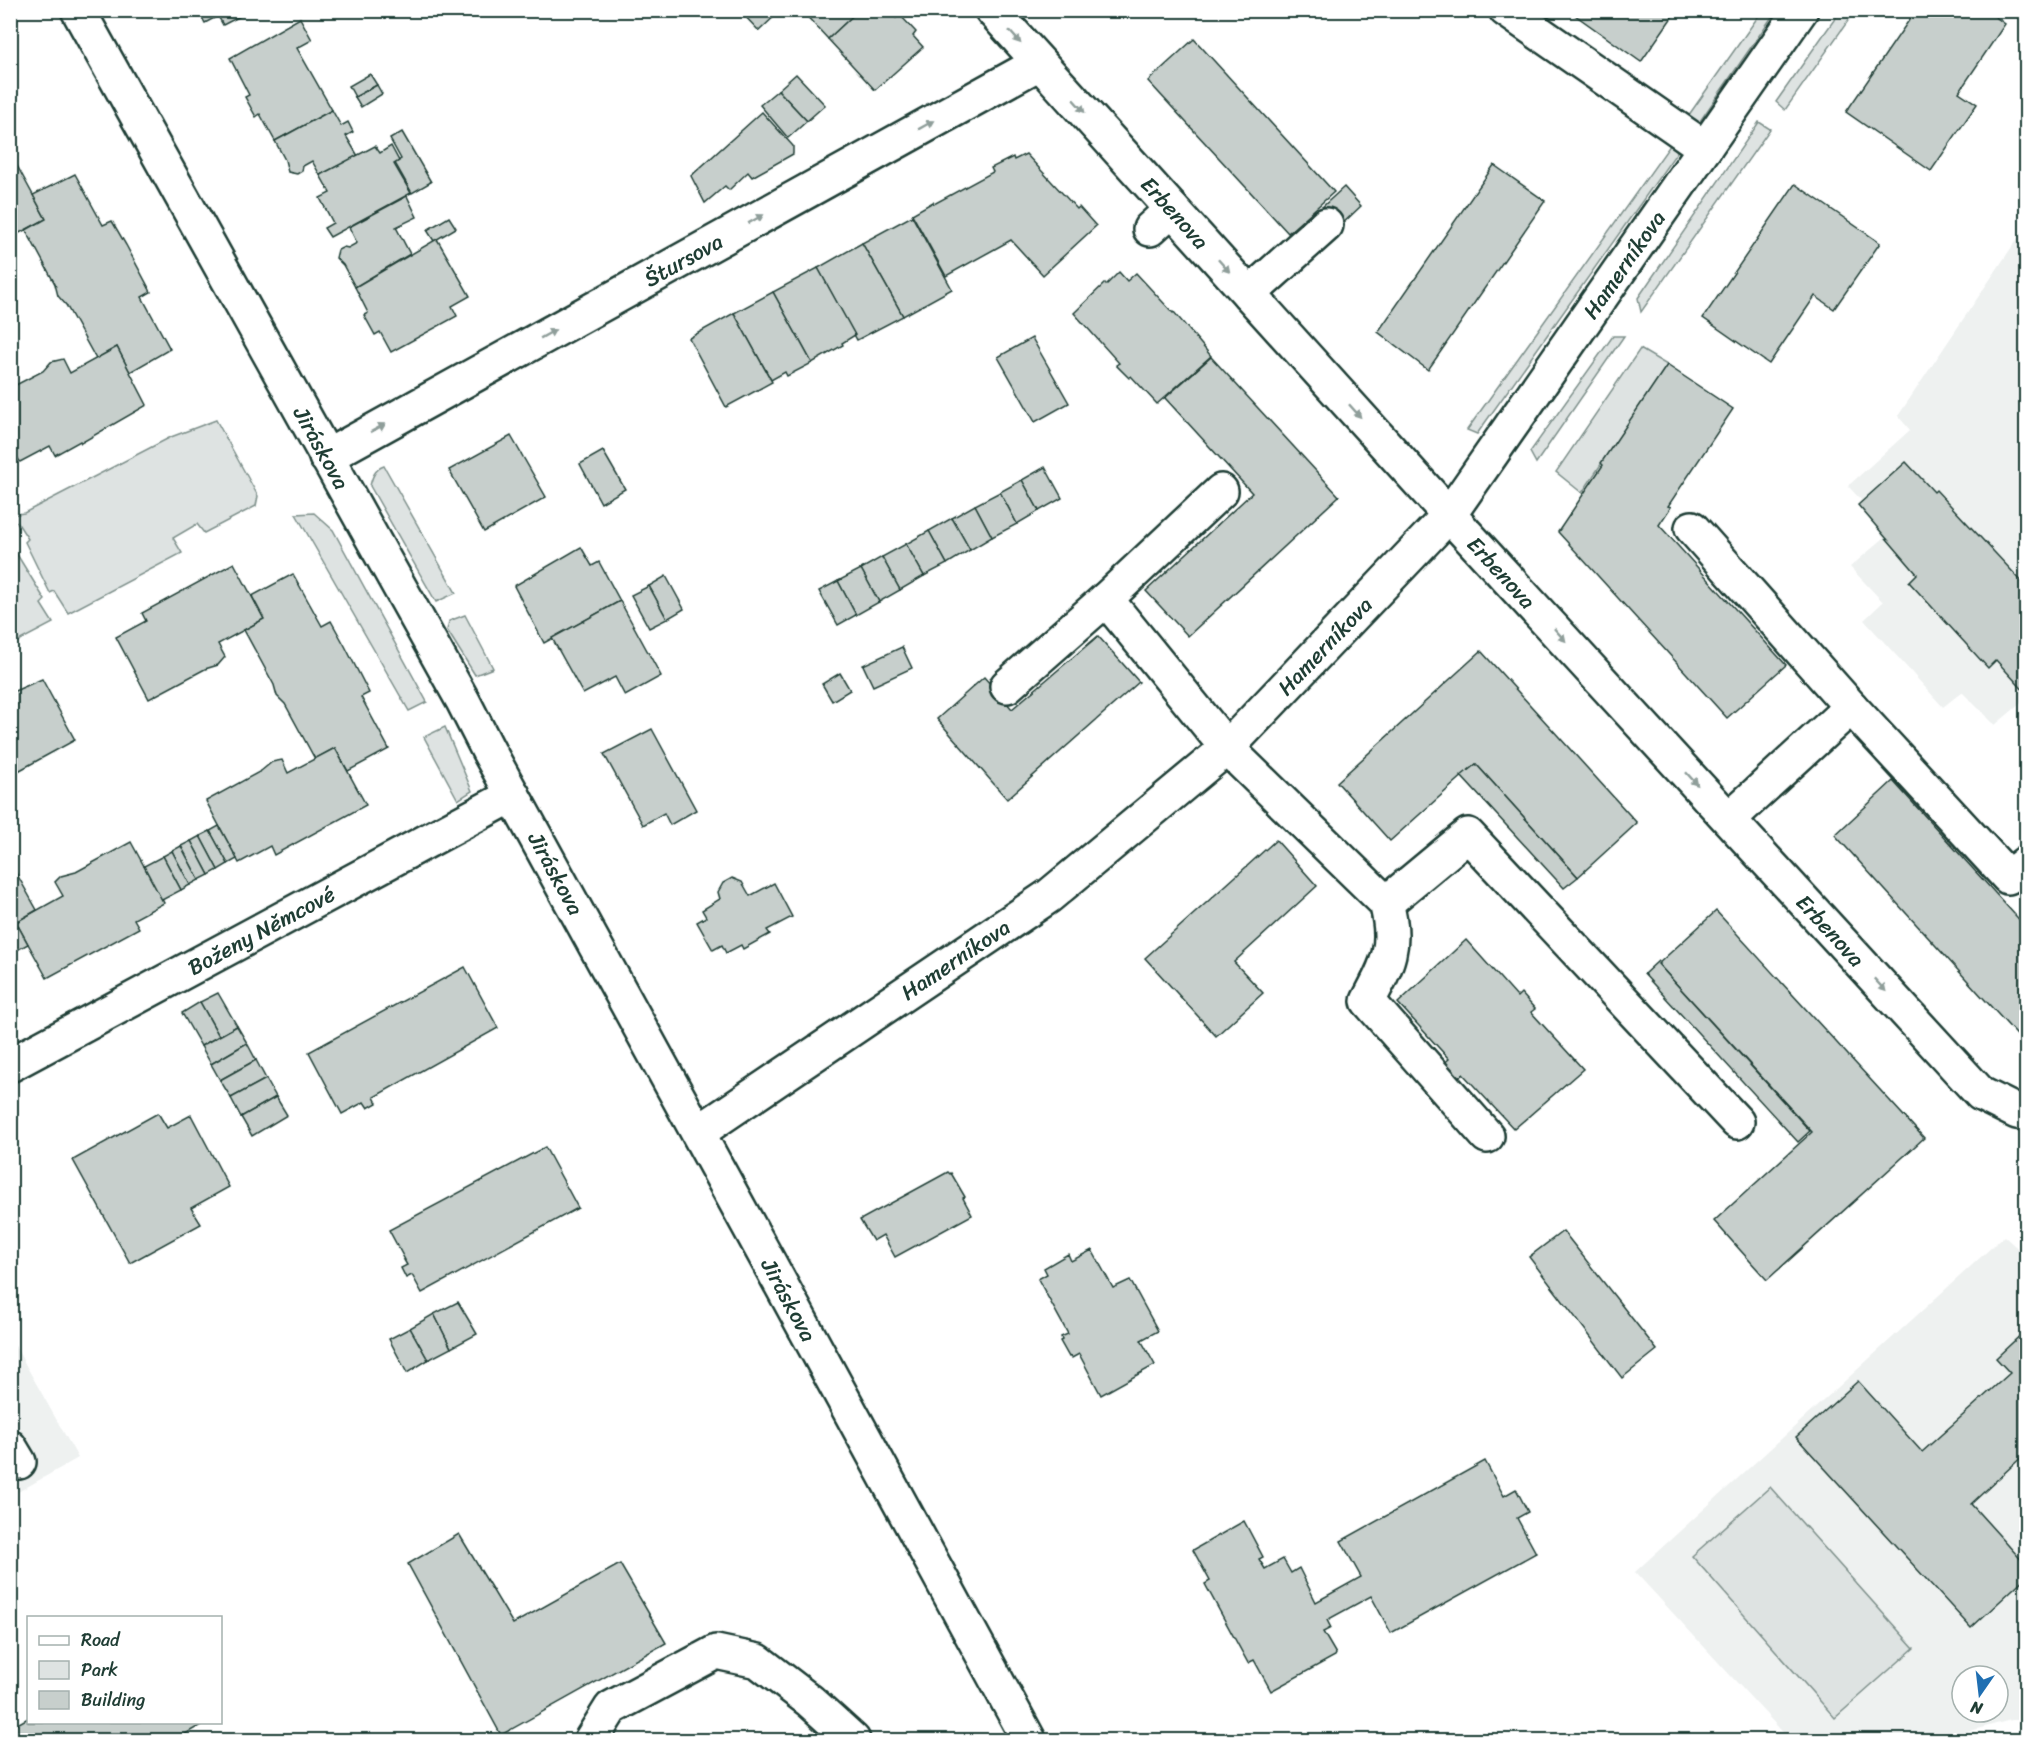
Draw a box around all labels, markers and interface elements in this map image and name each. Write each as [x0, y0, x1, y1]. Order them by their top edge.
one-way arrow [1008, 29, 1022, 43]
one-way arrow [1071, 99, 1085, 113]
one-way arrow [918, 120, 935, 130]
street label: Erbenova [1131, 167, 1219, 259]
street label: Hamerníkova [1572, 202, 1676, 327]
one-way arrow [748, 214, 764, 225]
street label: Štursova [636, 222, 730, 298]
one-way arrow [1217, 258, 1230, 273]
one-way arrow [540, 329, 557, 339]
street label: Jiráskova [282, 398, 361, 497]
one-way arrow [1348, 403, 1362, 418]
one-way arrow [369, 424, 386, 434]
street label: Erbenova [1457, 527, 1546, 619]
street label: Hamerníkova [1267, 587, 1382, 705]
one-way arrow [1553, 627, 1566, 642]
one-way arrow [1685, 771, 1698, 786]
street label: Jiráskova [516, 824, 595, 923]
street label: Boženy Němcové [180, 875, 342, 986]
street label: Erbenova [1786, 885, 1875, 976]
street label: Hamerníkova [892, 908, 1019, 1011]
one-way arrow [1873, 977, 1887, 992]
street label: Jiráskova [750, 1250, 828, 1349]
legend [27, 1616, 222, 1724]
text: Road [81, 1624, 121, 1656]
text: Park [81, 1654, 118, 1686]
north arrow [1950, 1664, 2010, 1724]
text: Building [81, 1684, 145, 1716]
text: N [1967, 1692, 1986, 1724]

